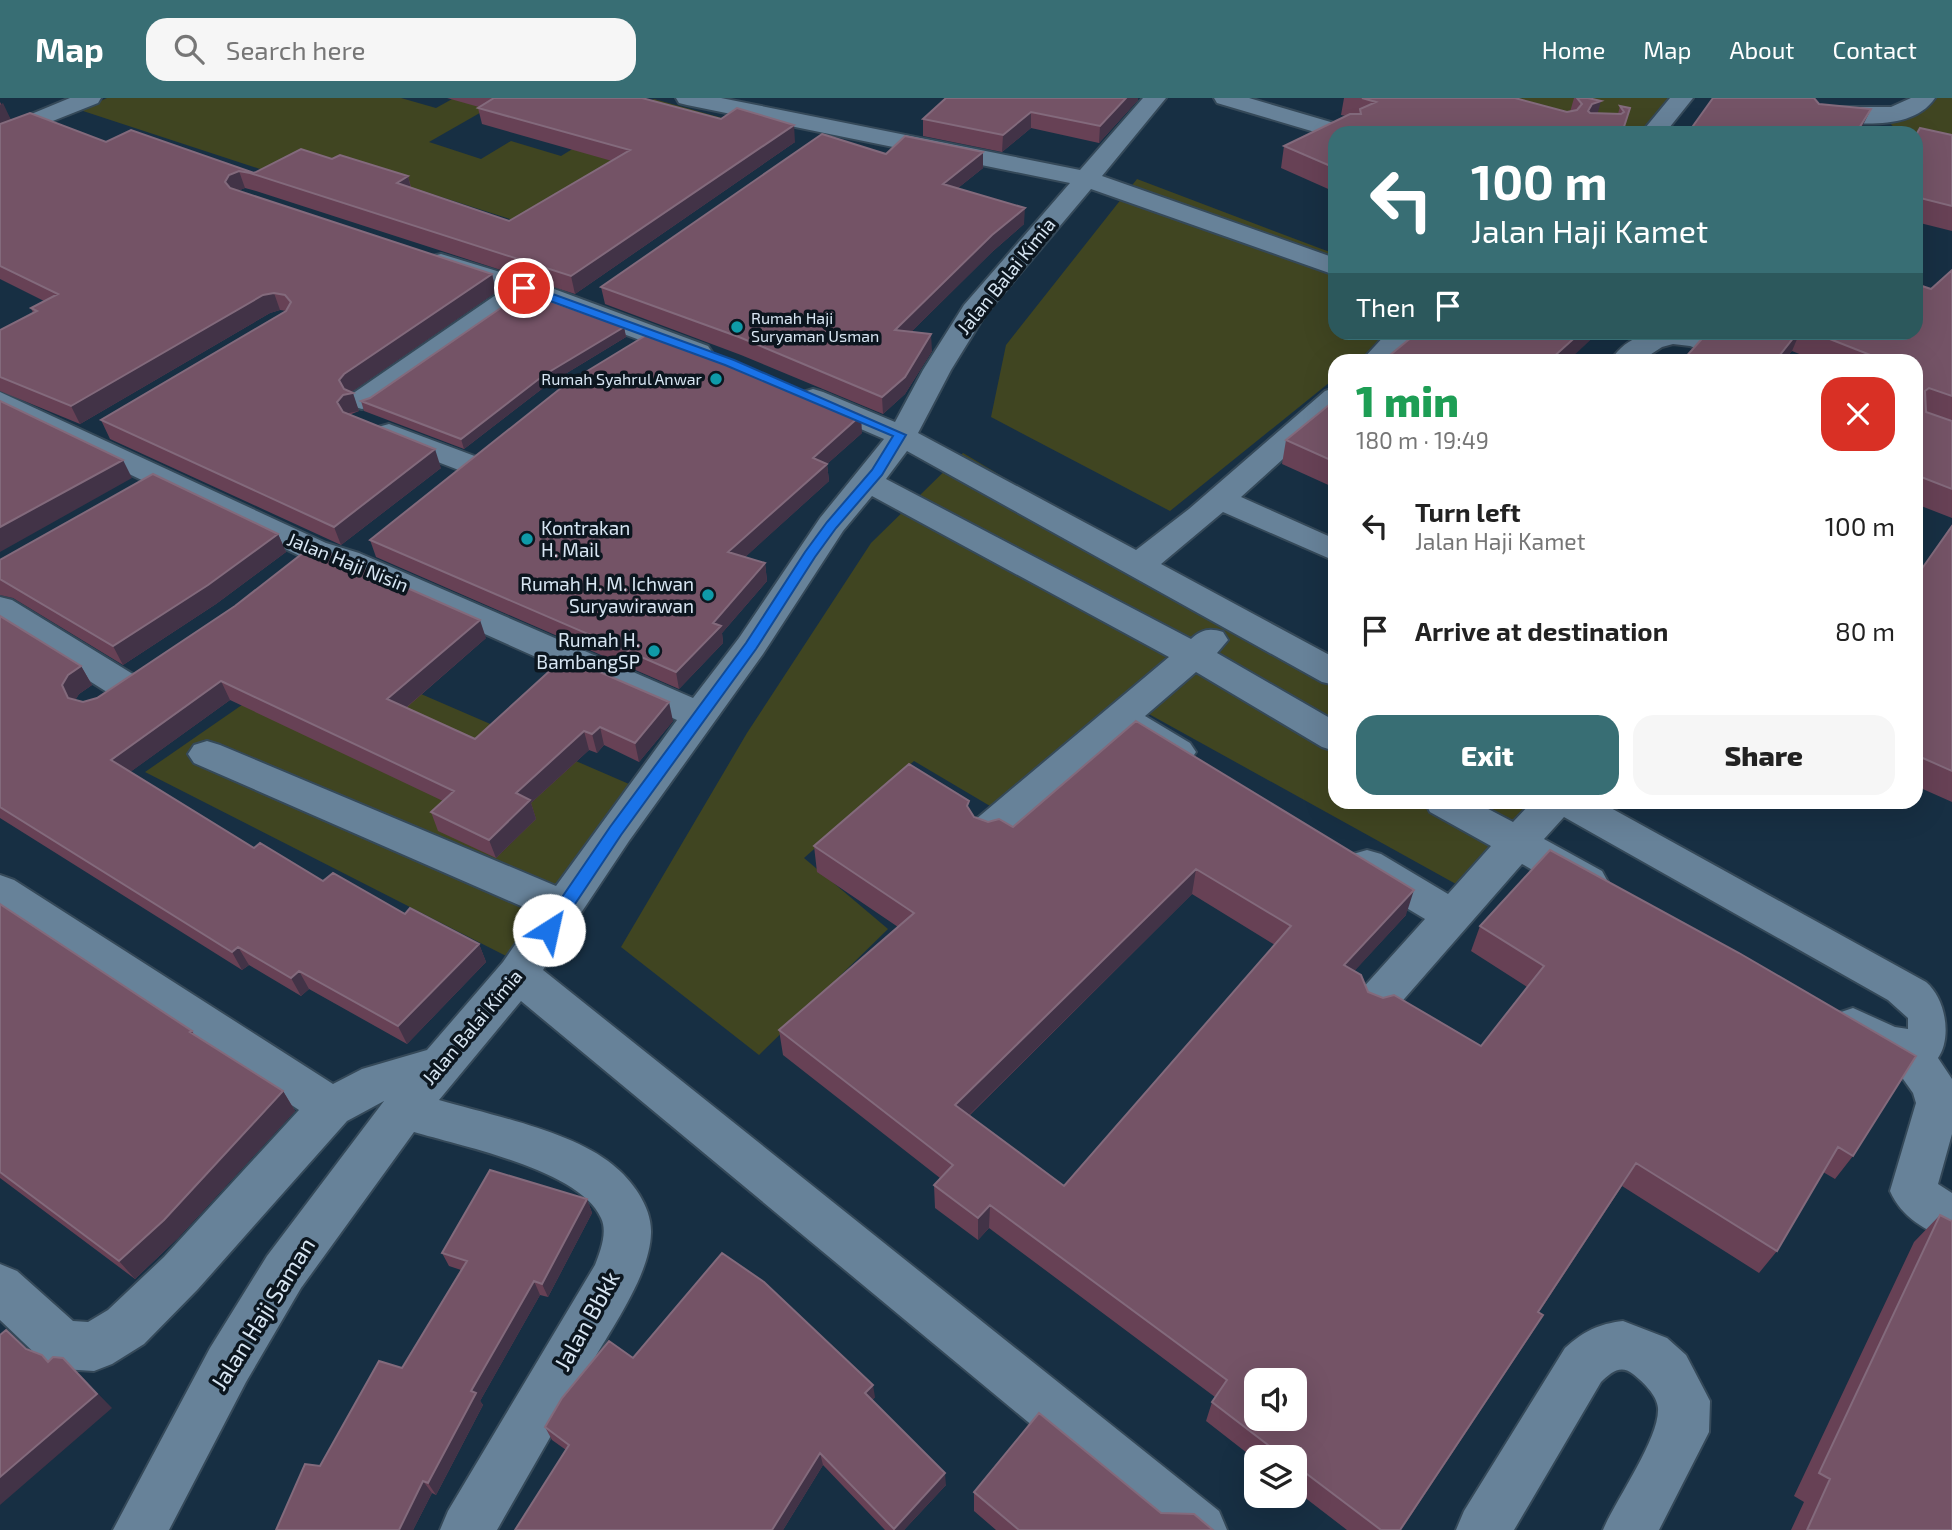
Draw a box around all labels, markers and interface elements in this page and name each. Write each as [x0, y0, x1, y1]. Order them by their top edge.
search box [146, 18, 636, 81]
text: Map [35, 29, 104, 69]
icon: search [170, 30, 208, 68]
text: Search here [226, 34, 365, 65]
text: Home [1542, 35, 1605, 64]
text: Map [1643, 35, 1691, 64]
text: About [1729, 35, 1795, 64]
text: Contact [1833, 35, 1917, 64]
text: 100 m [1471, 151, 1608, 210]
icon: left [1356, 154, 1447, 245]
text: Jalan Haji Kamet [1471, 211, 1708, 249]
street label: Jalan Balai Kimia [952, 213, 1060, 339]
pin [494, 258, 554, 318]
icon: arrive [505, 269, 543, 307]
icon: arrive [1429, 287, 1467, 325]
text: Then [1356, 291, 1415, 322]
place label: Rumah Haji Suryaman Usman [751, 308, 879, 345]
marker: Rumah Haji Suryaman Usman [729, 319, 745, 335]
place label: Rumah Syahrul Anwar [541, 369, 703, 388]
marker: Rumah Syahrul Anwar [708, 371, 724, 387]
text: 1 min [1356, 375, 1459, 425]
button: close [1821, 377, 1895, 451]
text: 180 m · 19:49 [1356, 426, 1489, 454]
text: Turn left [1415, 496, 1521, 527]
icon: left [1356, 507, 1394, 545]
text: 100 m [1825, 510, 1895, 541]
place label: Kontrakan H. Mail [541, 516, 630, 561]
street label: Jalan Haji Nisin [284, 527, 412, 596]
text: Jalan Haji Kamet [1415, 527, 1585, 555]
marker: Kontrakan H. Mail [519, 531, 535, 547]
place label: Rumah H. M. Ichwan Suryawirawan [520, 572, 694, 617]
marker: Rumah H. M. Ichwan Suryawirawan [700, 587, 716, 603]
icon: arrive [1356, 612, 1394, 650]
text: Arrive at destination [1415, 615, 1668, 646]
text: 80 m [1835, 615, 1895, 646]
place label: Rumah H. BambangSP [536, 628, 640, 673]
marker: Rumah H. BambangSP [646, 643, 662, 659]
button: Exit [1356, 715, 1619, 795]
button: Share [1633, 715, 1895, 795]
position arrow [512, 893, 586, 967]
street label: Jalan Balai Kimia [417, 964, 526, 1089]
street label: Jalan Haji Saman [204, 1232, 320, 1395]
street label: Jalan Bbkk [547, 1266, 625, 1375]
map controls [1244, 1368, 1307, 1508]
button: sound [1244, 1368, 1307, 1431]
button: layers [1244, 1445, 1307, 1508]

